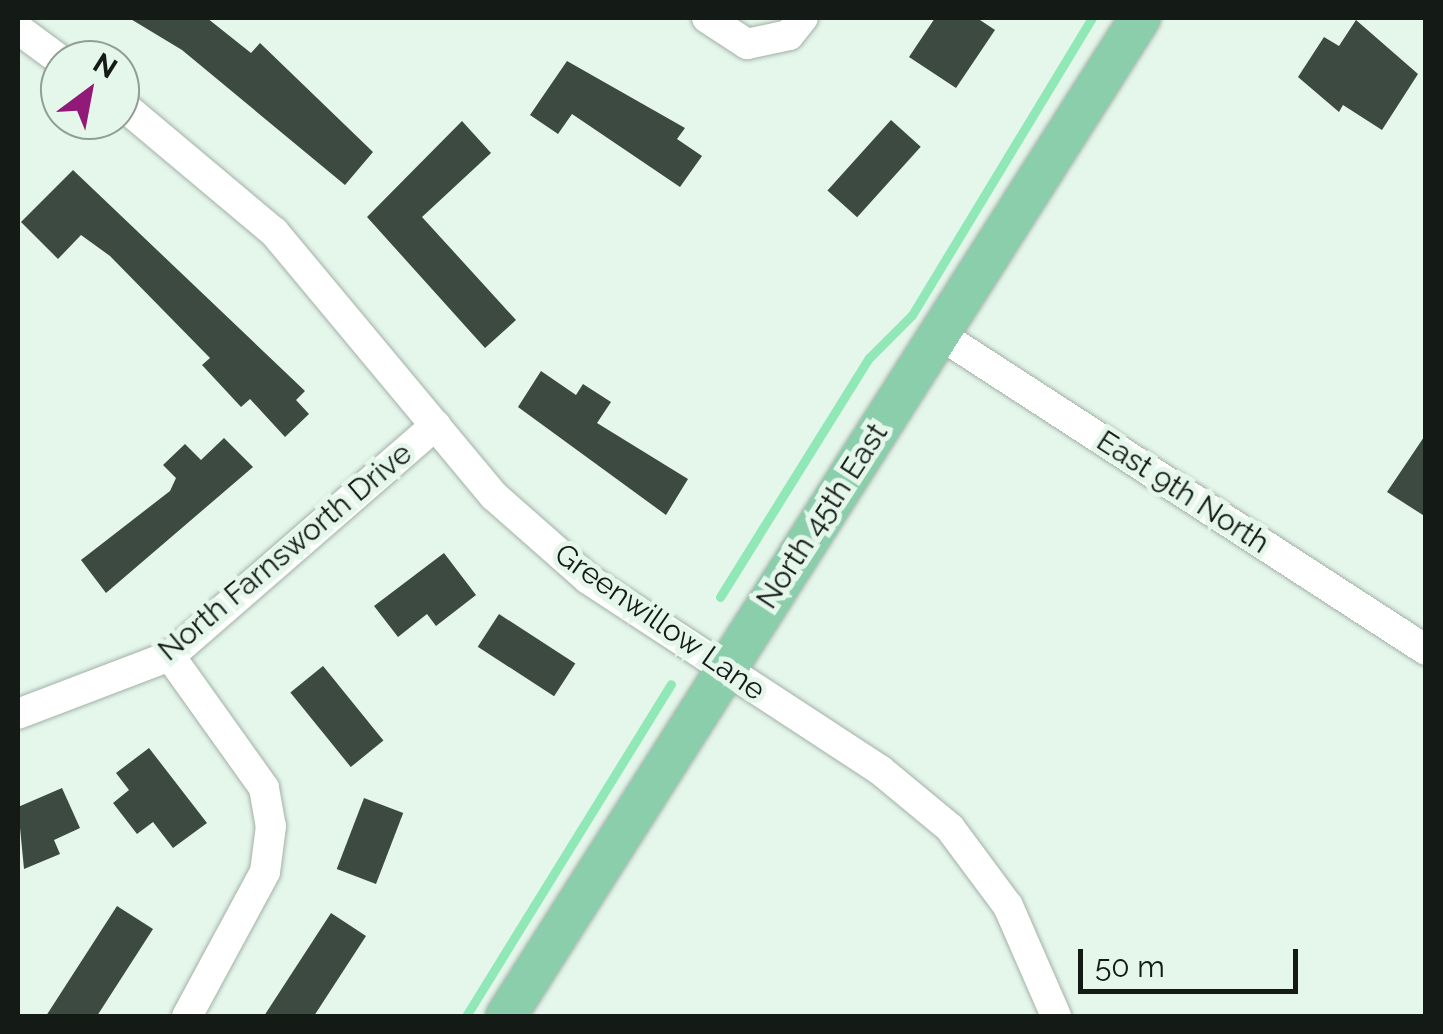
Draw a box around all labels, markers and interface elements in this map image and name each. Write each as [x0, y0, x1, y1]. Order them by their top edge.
north arrow [40, 40, 140, 140]
text: N [87, 46, 123, 85]
street label: North 45th East [749, 417, 895, 615]
street label: East 9th North [1090, 423, 1276, 561]
street label: North Farnsworth Drive [151, 435, 419, 669]
street label: Greenwillow Lane [548, 536, 772, 708]
scale bar [1083, 929, 1303, 991]
text: 50 m [1095, 949, 1165, 984]

